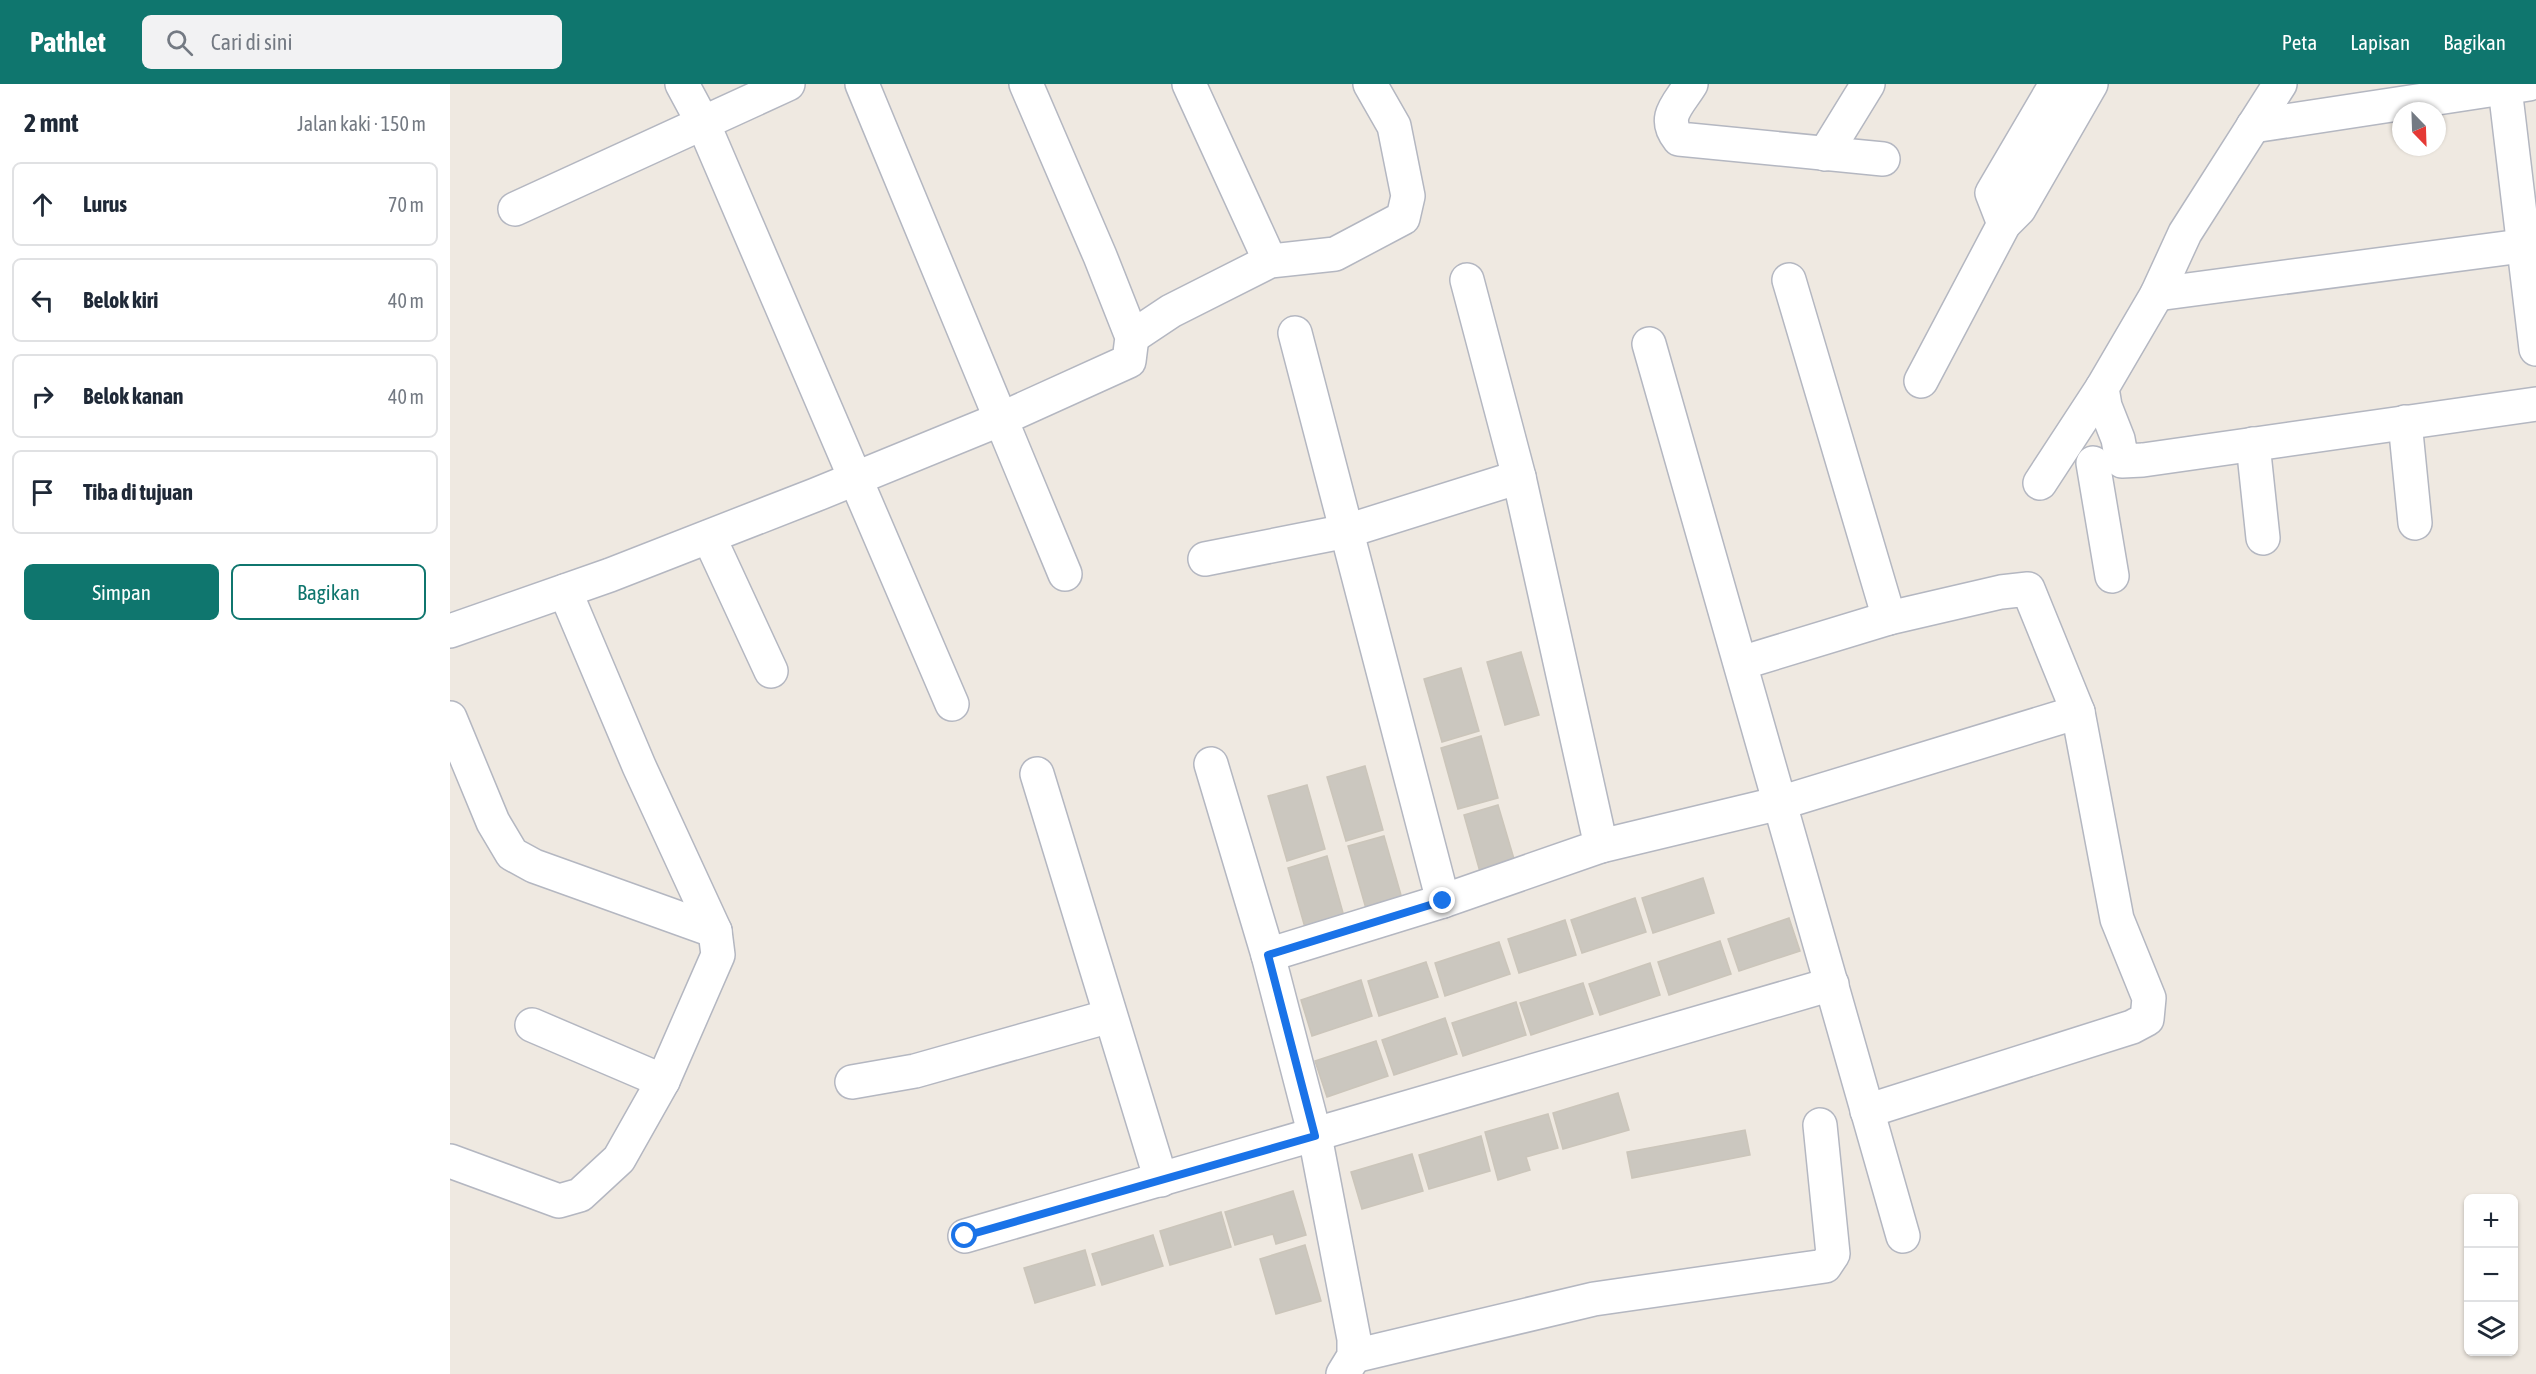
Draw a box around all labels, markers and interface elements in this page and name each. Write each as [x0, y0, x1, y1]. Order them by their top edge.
search box [142, 15, 562, 69]
text: Pathlet [30, 26, 106, 58]
icon: search [163, 26, 196, 59]
text: Cari di sini [211, 29, 293, 55]
text: Peta [2282, 30, 2317, 54]
text: Lapisan [2350, 30, 2410, 54]
text: Bagikan [2443, 30, 2506, 54]
north arrow [2392, 102, 2446, 156]
text: 2 mnt [24, 108, 79, 138]
text: Jalan kaki · 150 m [297, 112, 426, 135]
icon: ahead [26, 188, 59, 221]
text: Lurus [83, 191, 127, 217]
text: 70 m [388, 193, 424, 216]
icon: left [26, 284, 59, 317]
text: Belok kiri [83, 287, 158, 313]
text: 40 m [388, 289, 424, 312]
icon: right [26, 380, 59, 413]
text: Belok kanan [83, 383, 184, 409]
text: 40 m [388, 385, 424, 408]
icon: arrive [26, 476, 59, 509]
text: Tiba di tujuan [83, 479, 193, 505]
button: Simpan [24, 564, 219, 620]
button: Bagikan [231, 564, 426, 620]
route end [1429, 887, 1455, 913]
map controls [2464, 1194, 2518, 1356]
button: + [2464, 1194, 2518, 1248]
route start [951, 1222, 977, 1248]
button: − [2464, 1248, 2518, 1302]
button: layers [2464, 1302, 2518, 1356]

